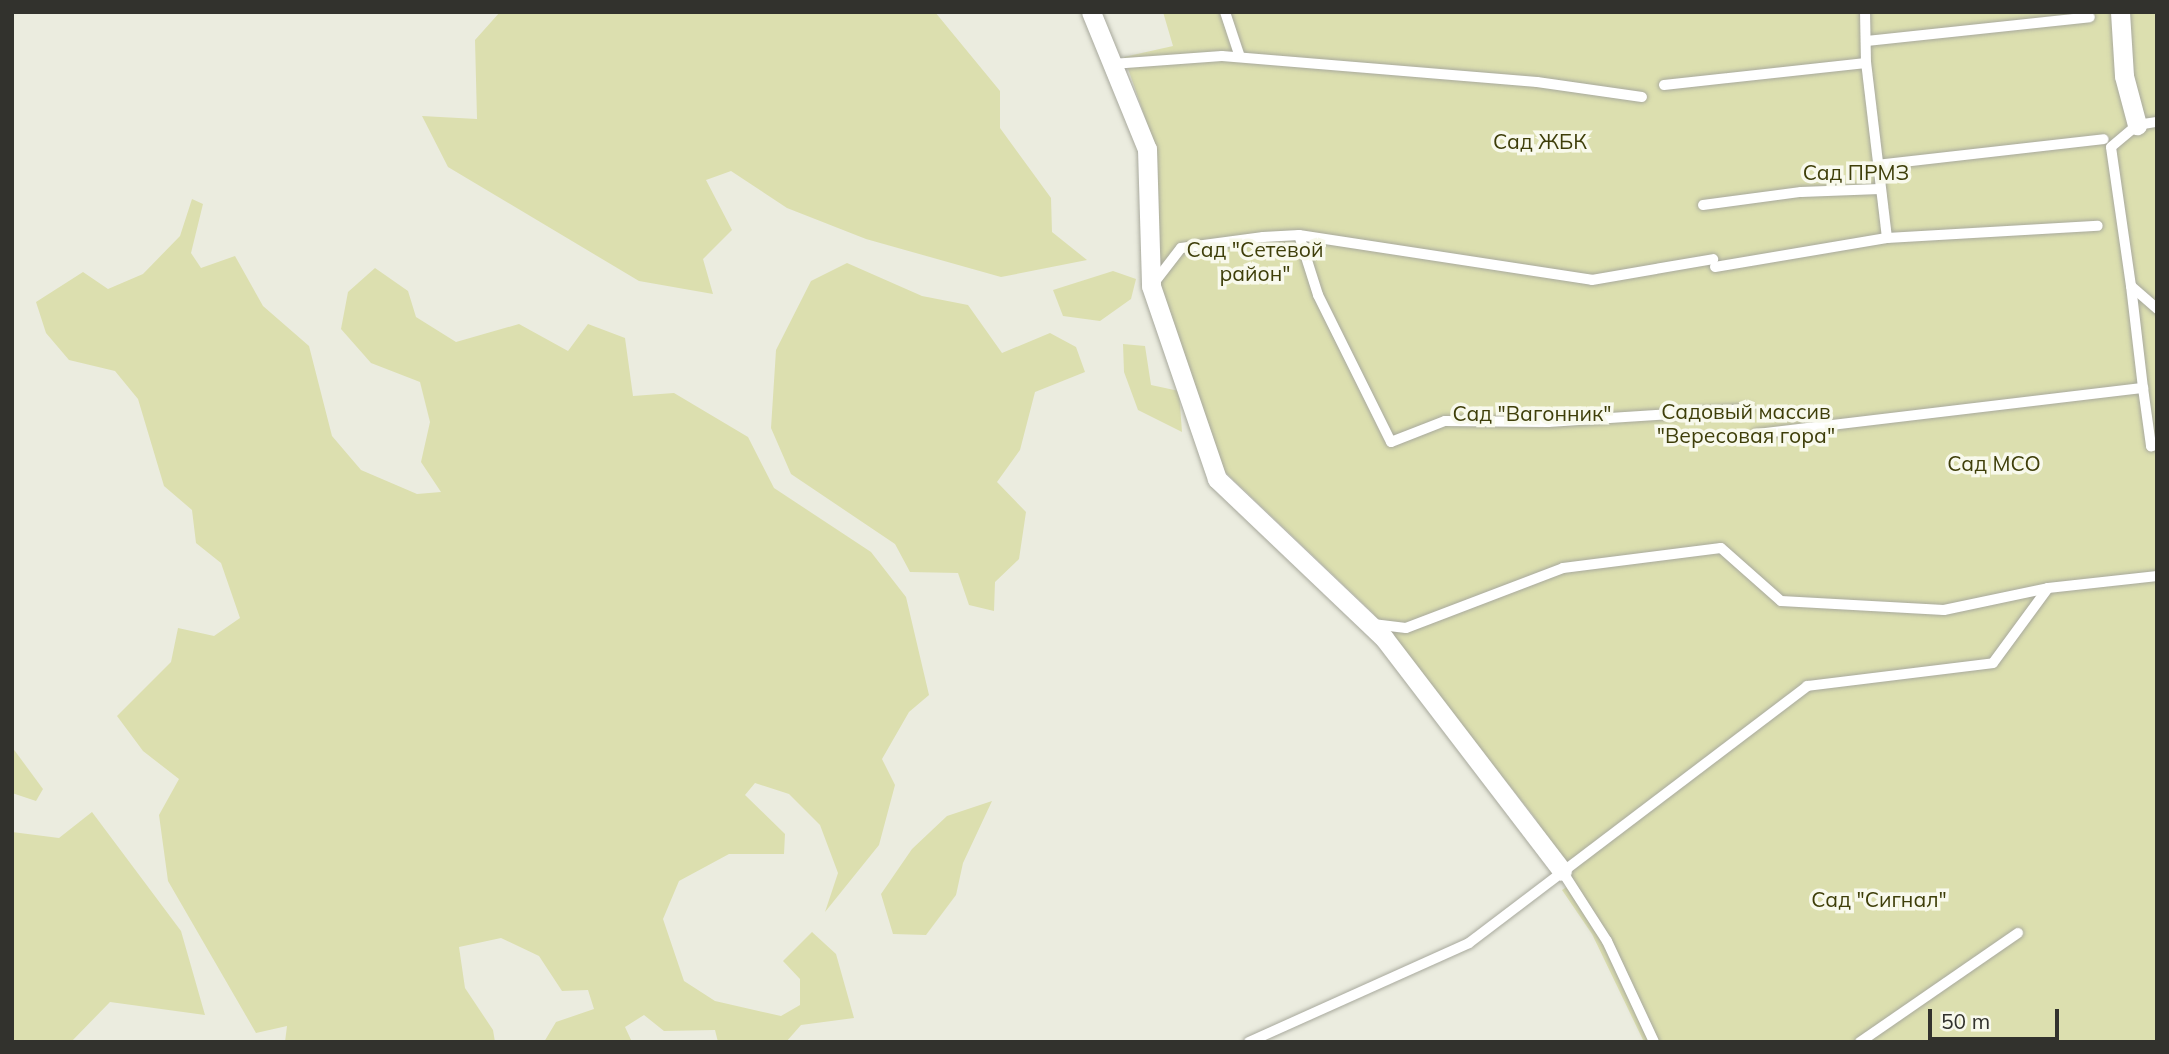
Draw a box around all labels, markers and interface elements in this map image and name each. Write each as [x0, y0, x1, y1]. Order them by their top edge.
park label: Сад ЖБК [1493, 128, 1587, 154]
park label: Сад ПРМЗ [1803, 159, 1909, 185]
park label: Сад "Сетевой район" [1187, 236, 1323, 286]
park label: Садовый массив "Вересовая гора" [1657, 398, 1835, 448]
park label: Сад "Вагонник" [1452, 400, 1612, 426]
park label: Сад МСО [1947, 450, 2041, 476]
park label: Сад "Сигнал" [1811, 886, 1947, 912]
scale bar [1931, 995, 2062, 1038]
text: 50 m [1941, 1008, 1990, 1034]

